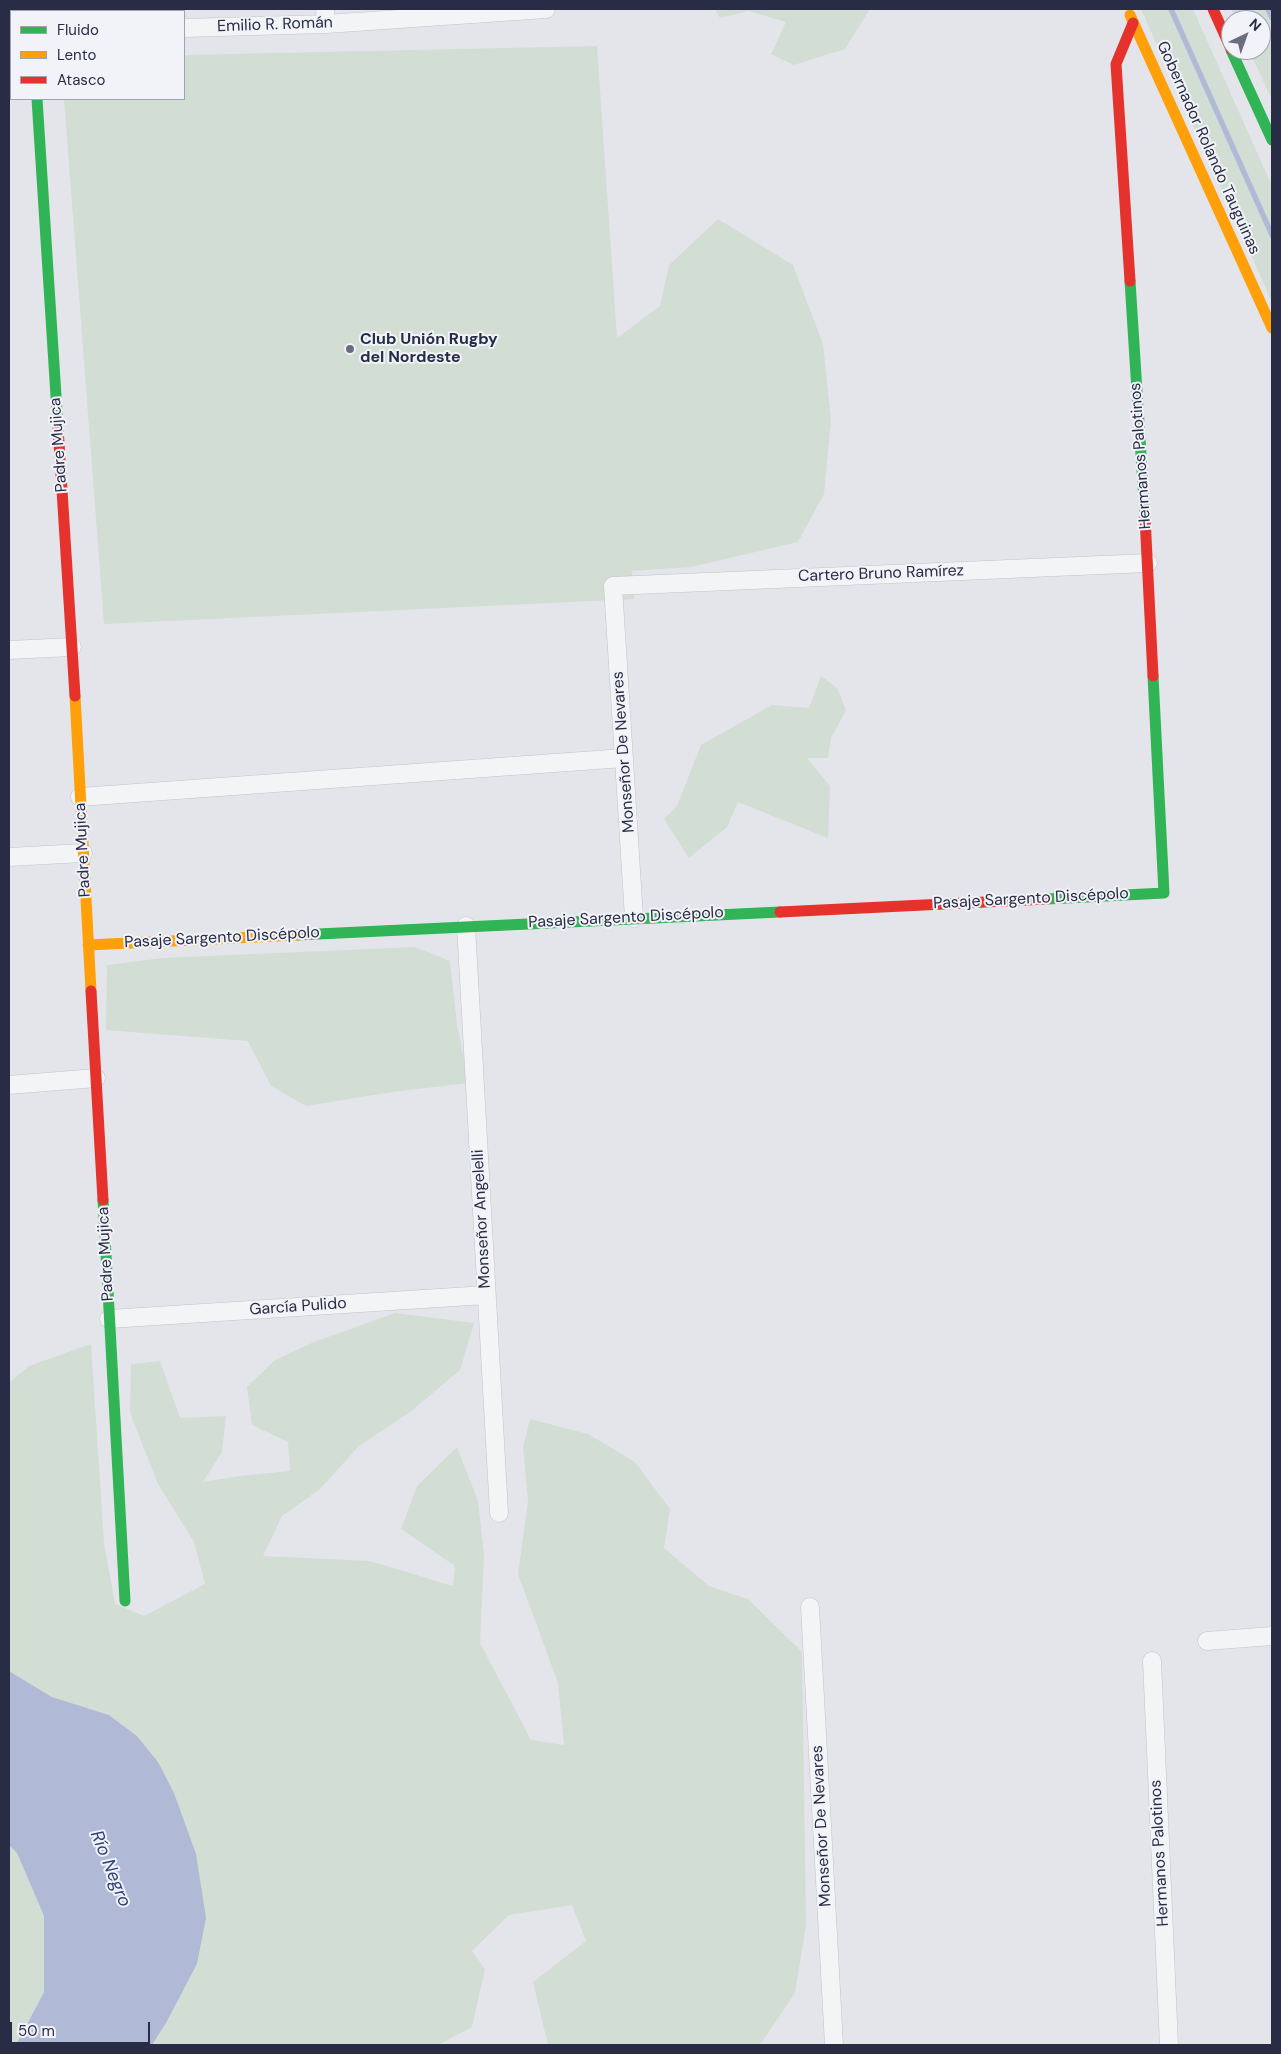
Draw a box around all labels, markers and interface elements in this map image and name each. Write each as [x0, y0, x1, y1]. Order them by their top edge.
legend [10, 10, 185, 100]
north arrow [1221, 10, 1271, 60]
street label: Emilio R. Román [217, 13, 333, 37]
text: N [1246, 14, 1265, 35]
text: Fluido [57, 20, 99, 40]
street label: Gobernador Rolando Tauguinas [1152, 38, 1264, 258]
text: Lento [57, 45, 96, 65]
text: Atasco [57, 70, 105, 90]
place label: Club Unión Rugby del Nordeste [360, 330, 498, 368]
marker: Club Unión Rugby del Nordeste [344, 343, 356, 355]
street label: Hermanos Palotinos [1126, 382, 1156, 530]
street label: Padre Mujica [46, 397, 72, 493]
street label: Cartero Bruno Ramírez [798, 562, 964, 586]
street label: Monseñor De Nevares [609, 671, 639, 833]
street label: Padre Mujica [71, 802, 95, 898]
street label: Pasaje Sargento Discépolo [933, 884, 1129, 914]
street label: Pasaje Sargento Discépolo [528, 903, 724, 933]
street label: Pasaje Sargento Discépolo [124, 923, 320, 953]
street label: Monseñor Angelelli [469, 1149, 495, 1289]
street label: Padre Mujica [94, 1206, 118, 1302]
street label: García Pulido [249, 1294, 347, 1320]
street label: Monseñor De Nevares [808, 1745, 836, 1907]
street label: Hermanos Palotinos [1147, 1779, 1173, 1927]
water label: Río Negro [85, 1828, 135, 1910]
scale bar [12, 2012, 152, 2044]
text: 50 m [18, 2021, 55, 2041]

